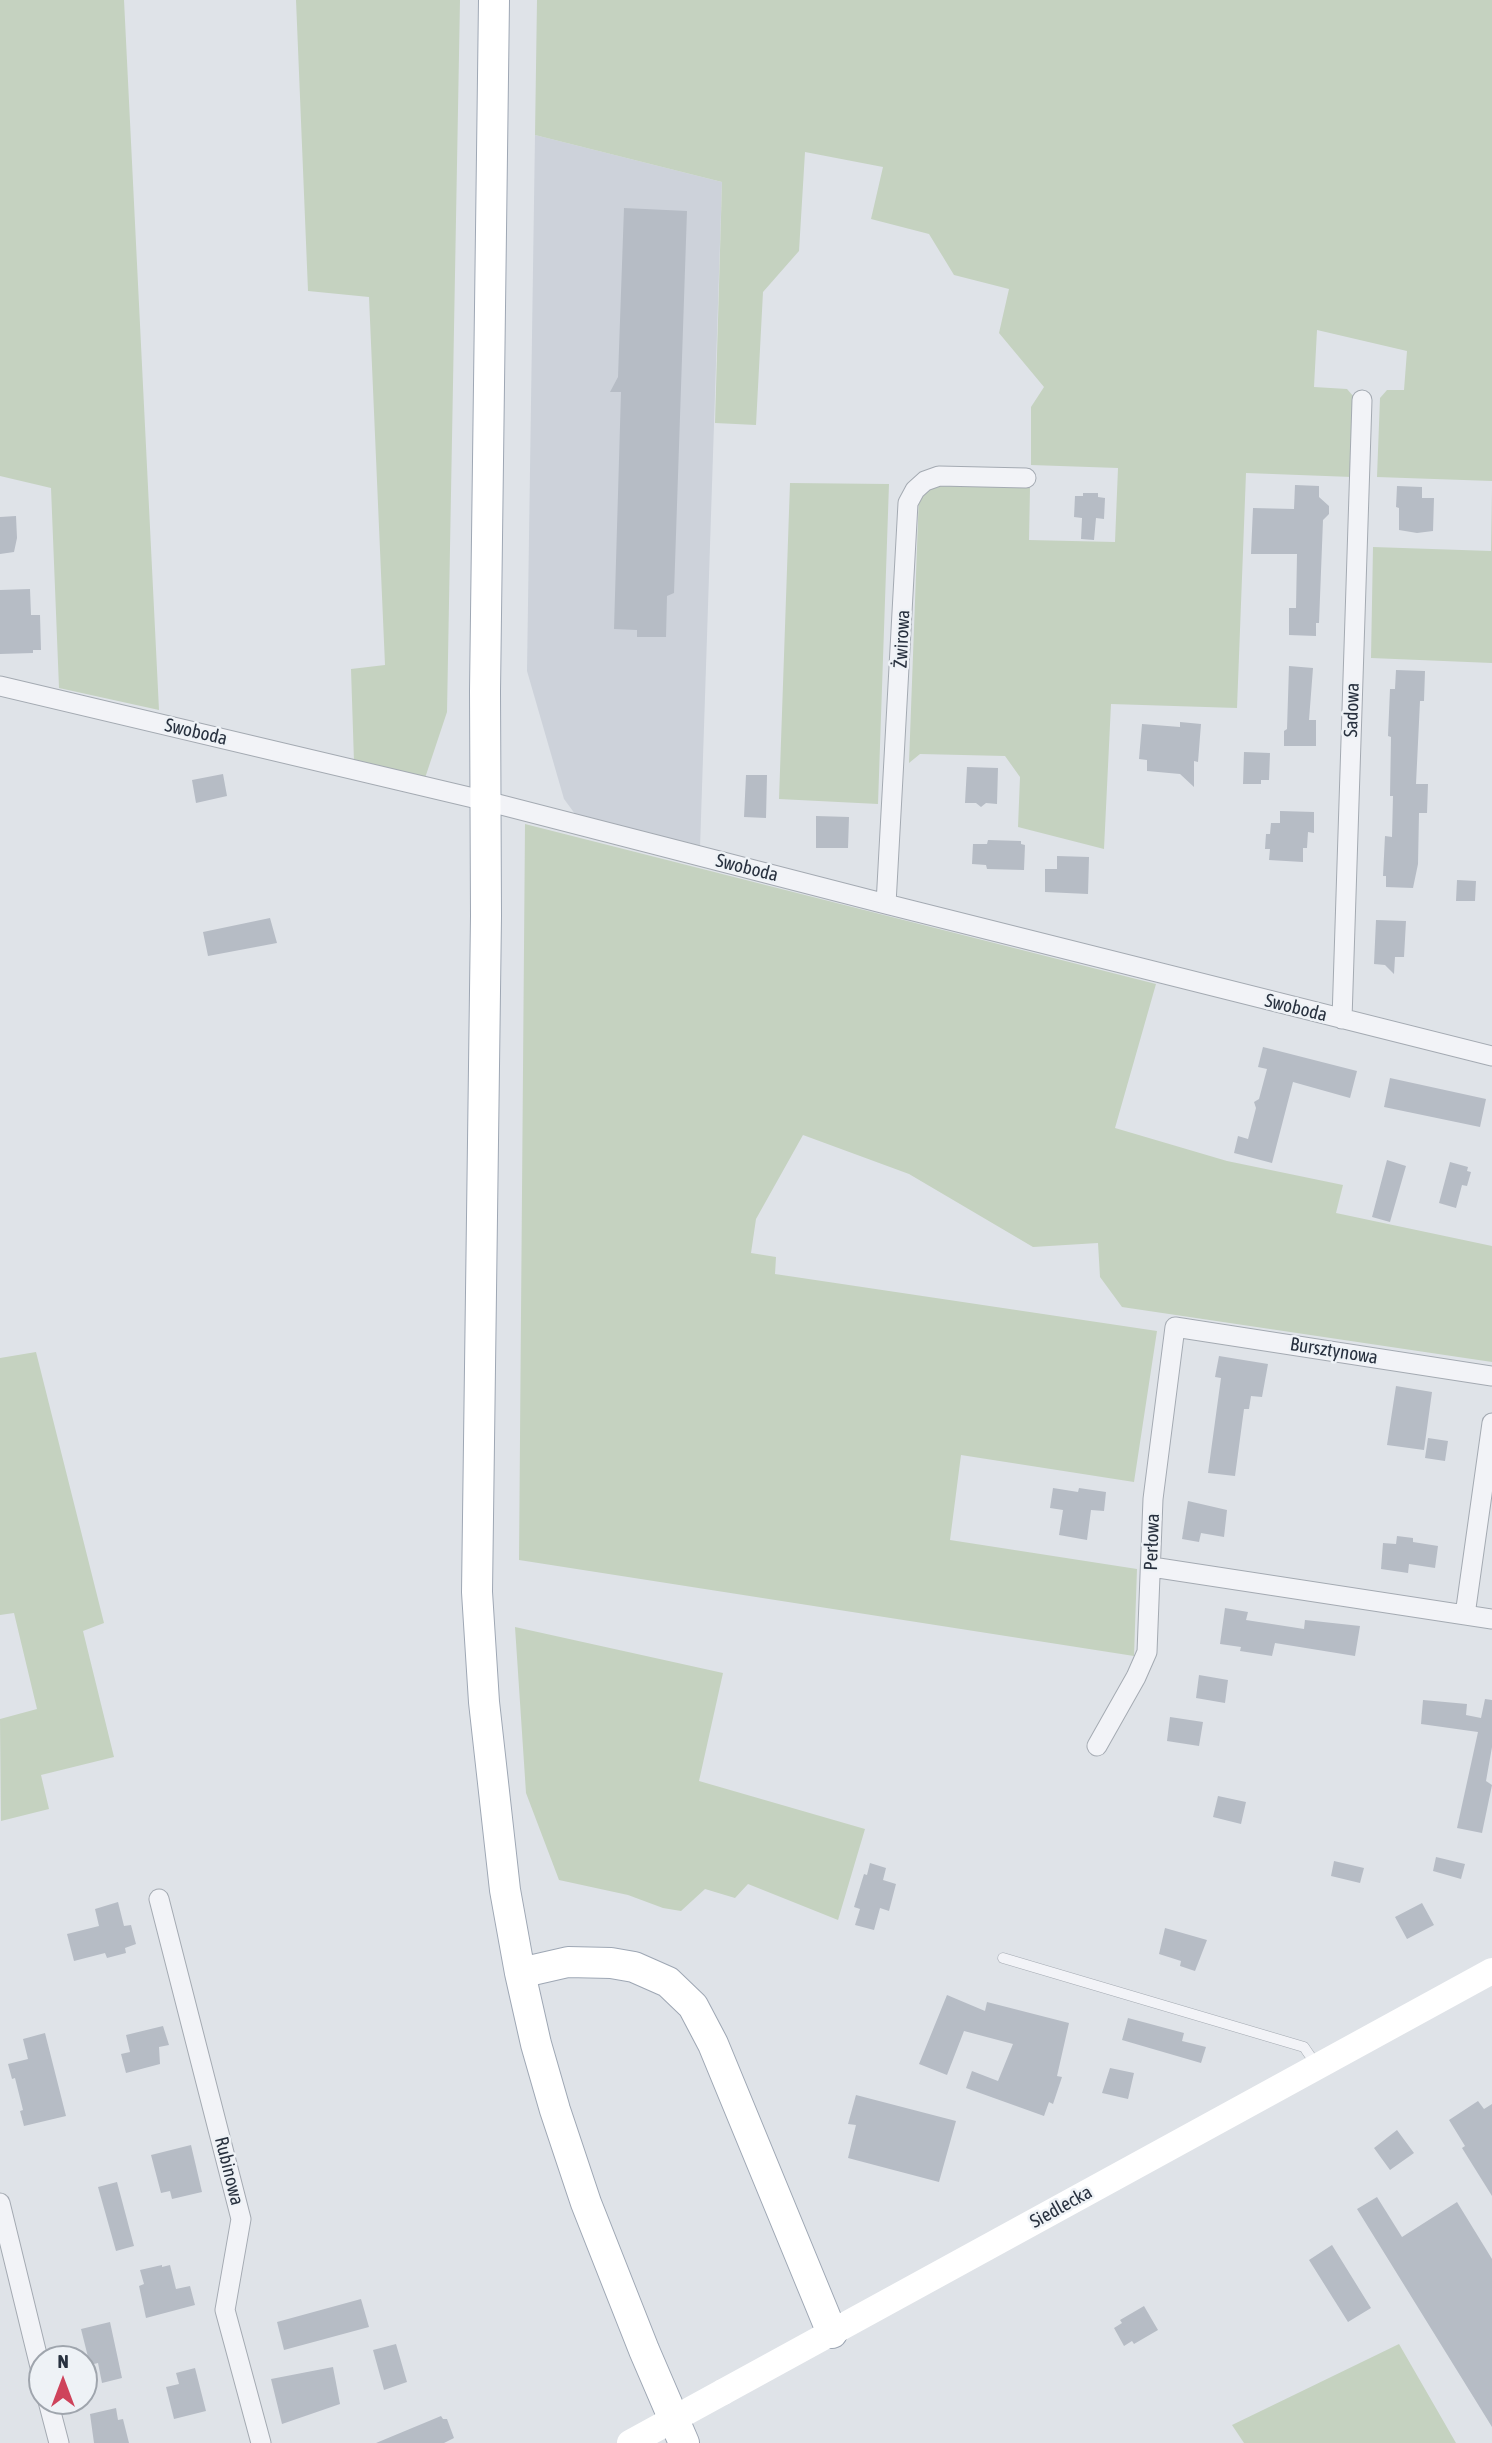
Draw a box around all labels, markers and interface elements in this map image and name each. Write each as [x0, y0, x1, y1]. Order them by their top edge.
street label: Żwirowa [889, 609, 915, 669]
street label: Sadowa [1340, 682, 1364, 738]
street label: Swoboda [162, 714, 230, 750]
street label: Swoboda [713, 849, 781, 887]
street label: Swoboda [1262, 989, 1330, 1027]
street label: Bursztynowa [1288, 1333, 1380, 1369]
street label: Perłowa [1140, 1513, 1164, 1571]
street label: Rubinowa [209, 2134, 249, 2208]
street label: Siedlecka [1026, 2181, 1096, 2233]
north arrow [28, 2345, 98, 2415]
text: N [57, 2350, 69, 2372]

